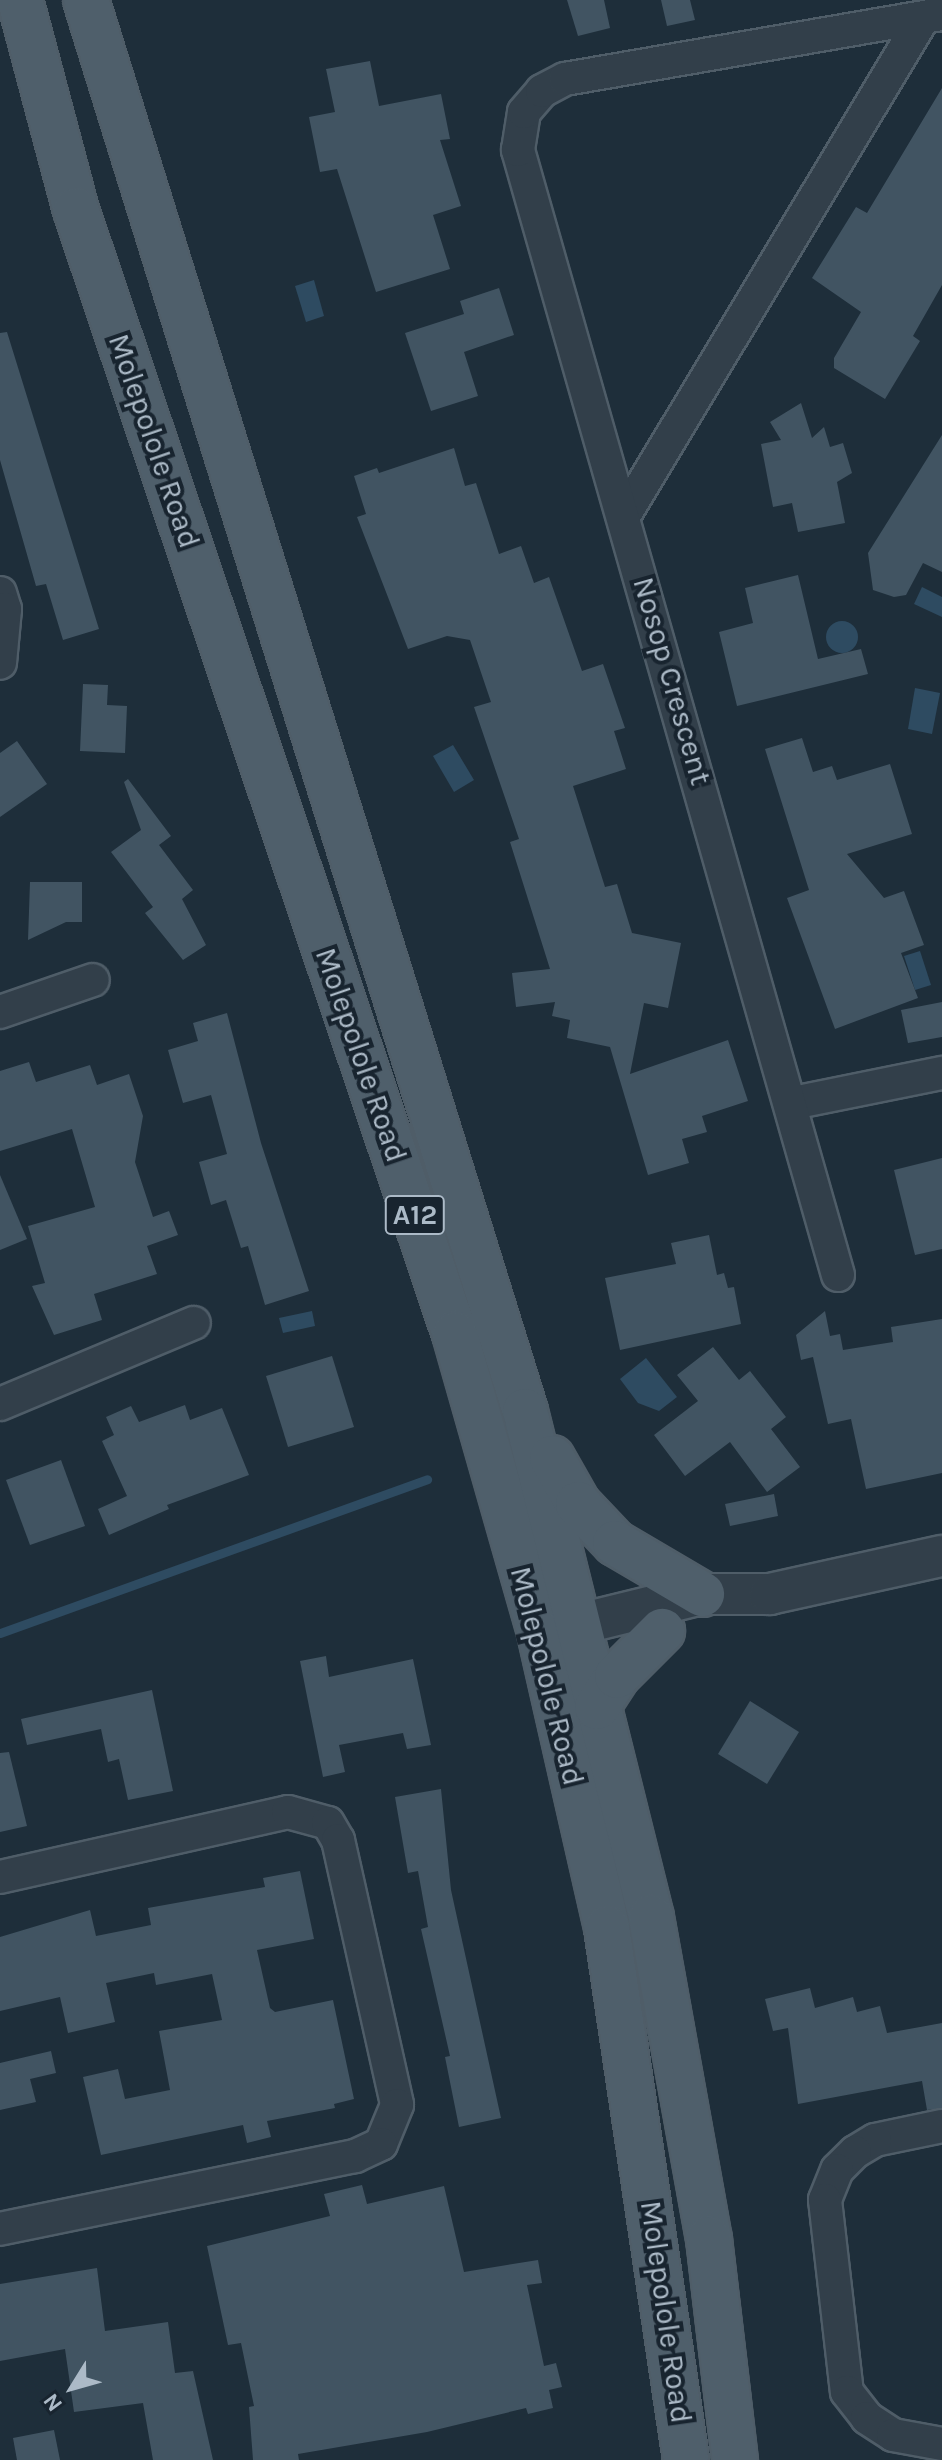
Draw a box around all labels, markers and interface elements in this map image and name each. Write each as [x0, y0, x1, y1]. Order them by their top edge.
street label: Molepolole Road [100, 329, 208, 553]
street label: Nosop Crescent [625, 573, 719, 789]
street label: Molepolole Road [307, 943, 415, 1167]
road number: A12 [383, 1191, 447, 1239]
street label: Molepolole Road [502, 1563, 592, 1789]
street label: Molepolole Road [633, 2198, 699, 2426]
north arrow [32, 2348, 112, 2428]
text: N [38, 2388, 68, 2417]

